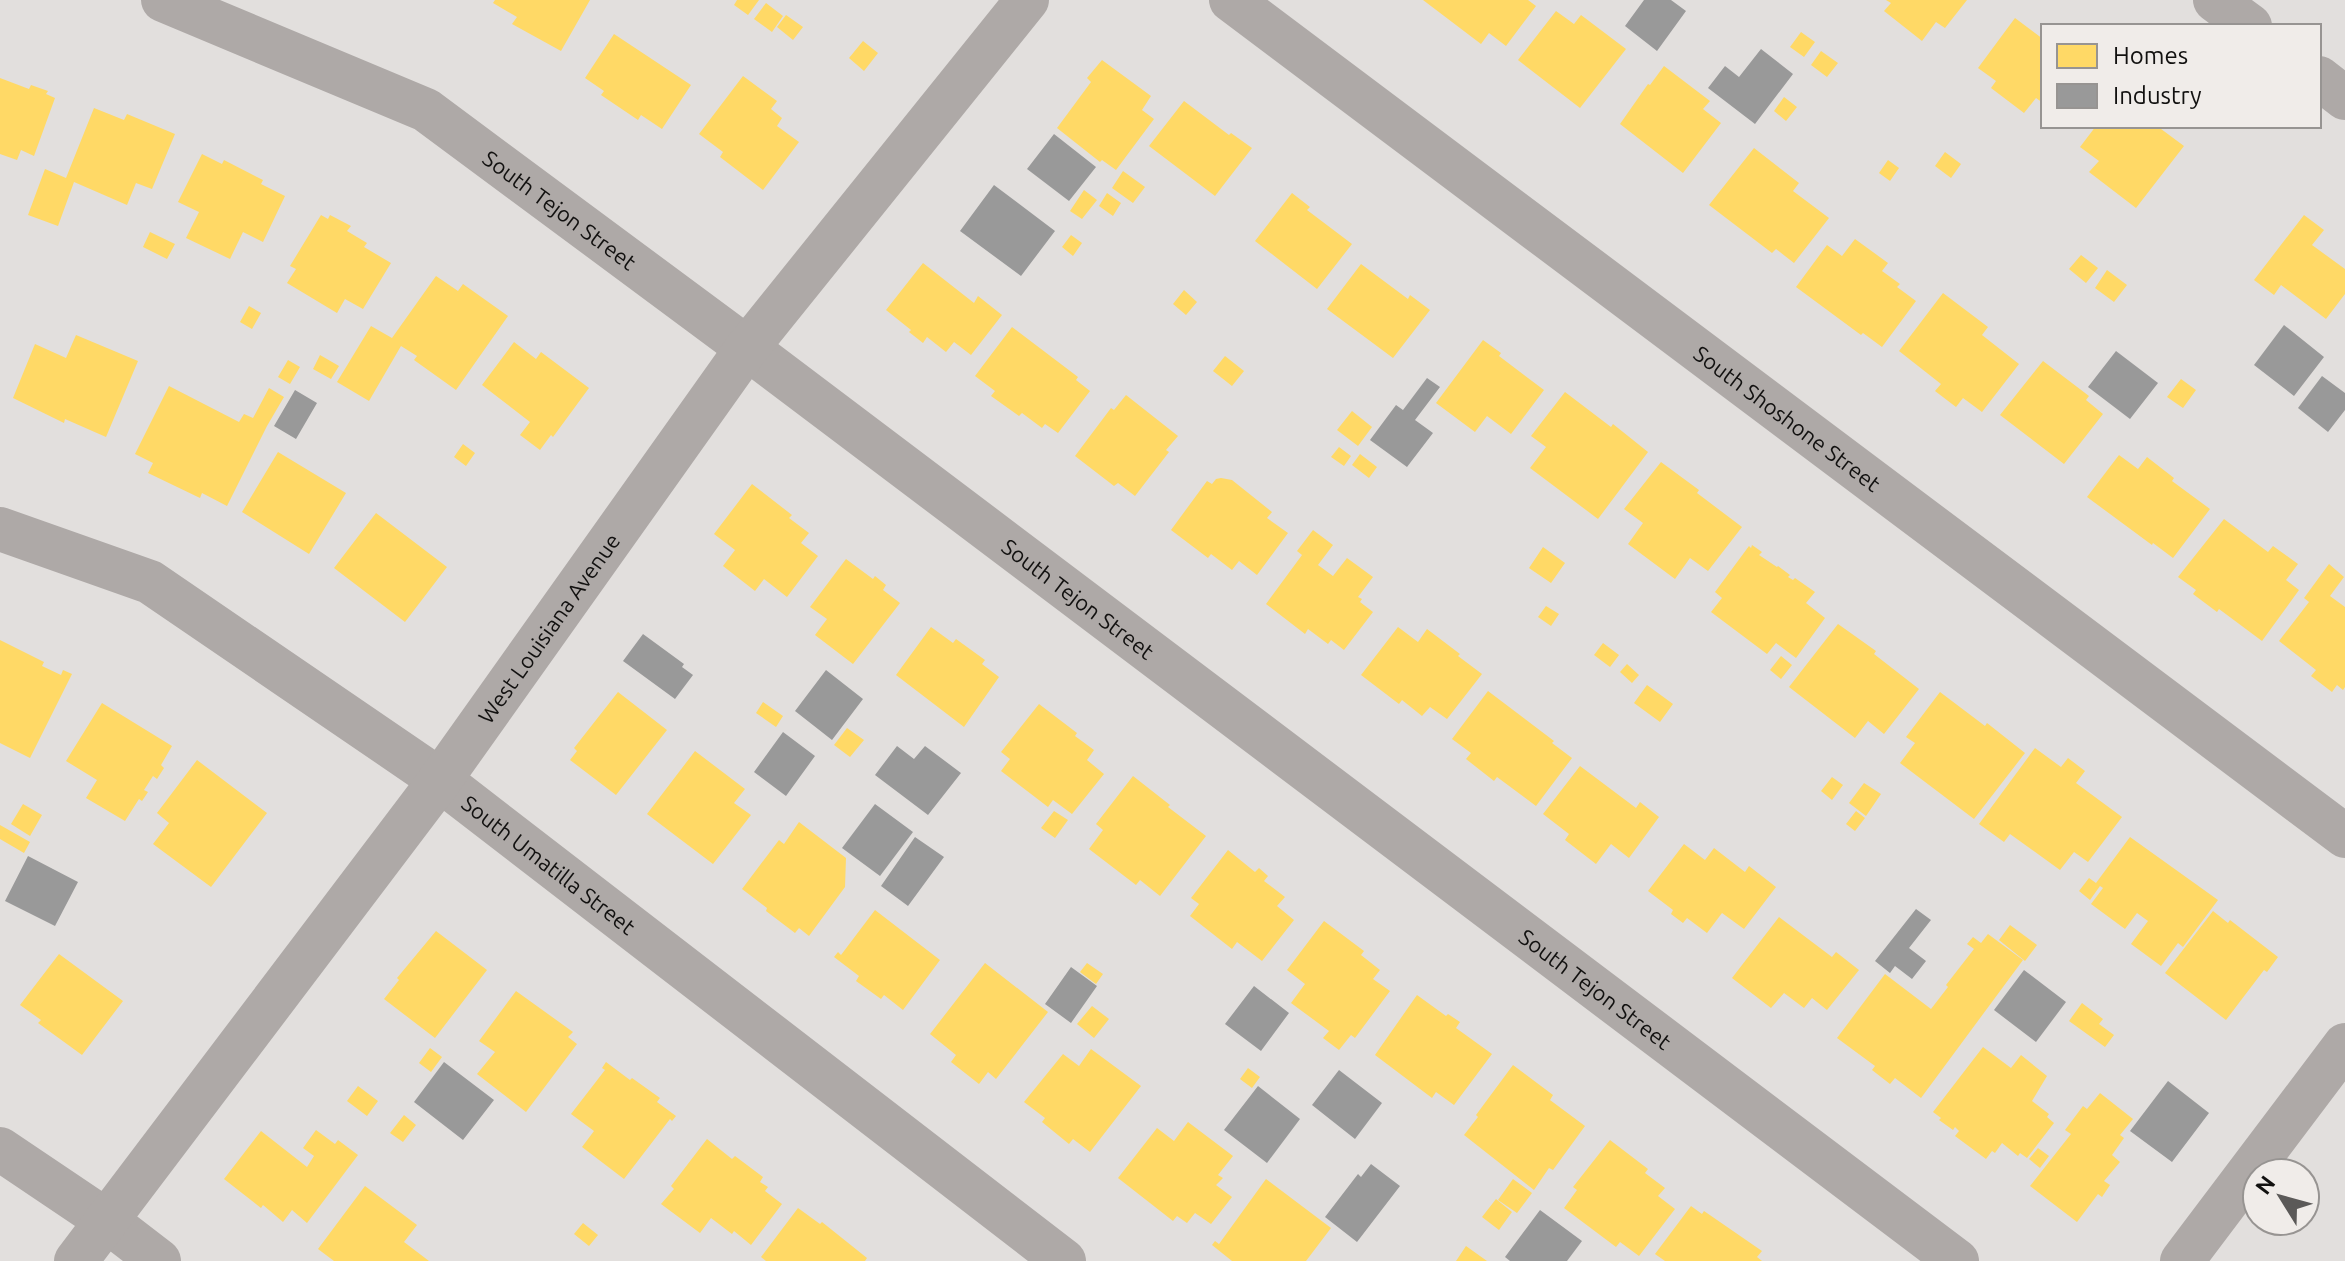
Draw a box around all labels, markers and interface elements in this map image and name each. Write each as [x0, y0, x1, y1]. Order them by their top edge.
legend [2041, 24, 2321, 128]
text: Homes [2113, 42, 2188, 69]
text: Industry [2113, 82, 2202, 109]
street label: South Tejon Street [479, 145, 642, 274]
street label: South Shoshone Street [1690, 340, 1886, 496]
street label: West Louisiana Avenue [472, 528, 624, 727]
street label: South Tejon Street [998, 533, 1160, 664]
street label: South Umatilla Street [458, 789, 641, 939]
street label: South Tejon Street [1515, 923, 1677, 1054]
north arrow [2241, 1157, 2321, 1237]
text: N [2250, 1171, 2280, 1199]

